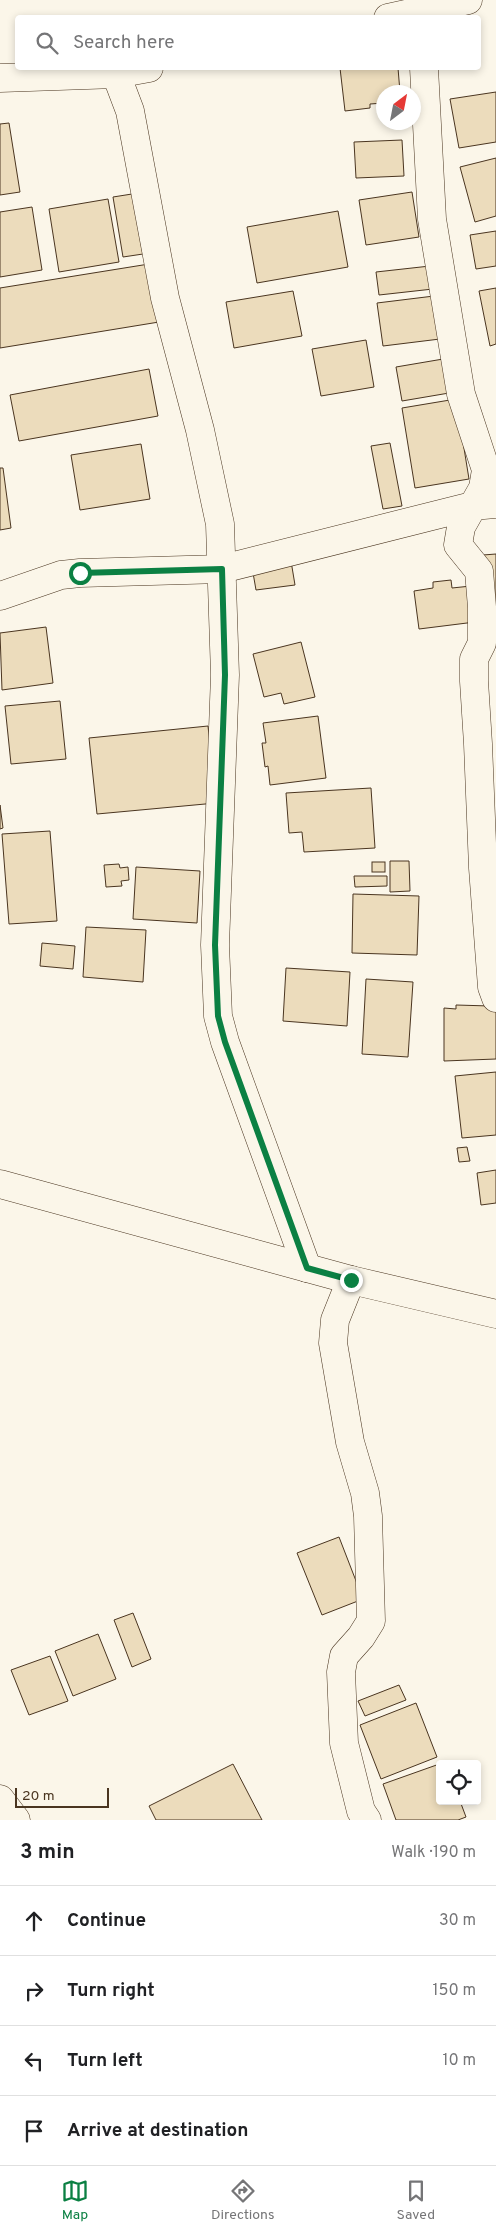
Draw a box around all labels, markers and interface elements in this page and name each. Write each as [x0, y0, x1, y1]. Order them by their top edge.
search box [15, 15, 481, 70]
icon: search [33, 29, 61, 57]
text: Search here [73, 31, 175, 55]
north arrow [376, 85, 421, 130]
route start [69, 562, 92, 585]
route end [340, 1269, 363, 1292]
map controls [436, 1760, 481, 1805]
button: locate [436, 1760, 481, 1805]
scale bar [15, 1785, 109, 1808]
text: 20 m [22, 1788, 55, 1805]
text: 3 min [20, 1839, 75, 1866]
text: Walk · 190 m [391, 1843, 476, 1863]
icon: ahead [20, 1907, 48, 1935]
text: Continue [67, 1909, 146, 1933]
text: 30 m [439, 1911, 476, 1931]
icon: right [20, 1977, 48, 2005]
text: Turn right [67, 1979, 155, 2003]
text: 150 m [433, 1981, 476, 2001]
icon: left [20, 2047, 48, 2075]
text: Turn left [67, 2049, 143, 2073]
text: 10 m [442, 2051, 476, 2071]
icon: arrive [20, 2117, 48, 2145]
text: Arrive at destination [67, 2119, 248, 2143]
tab: Map [61, 2177, 89, 2224]
tab: Directions [211, 2177, 275, 2224]
tab: Saved [397, 2177, 435, 2224]

